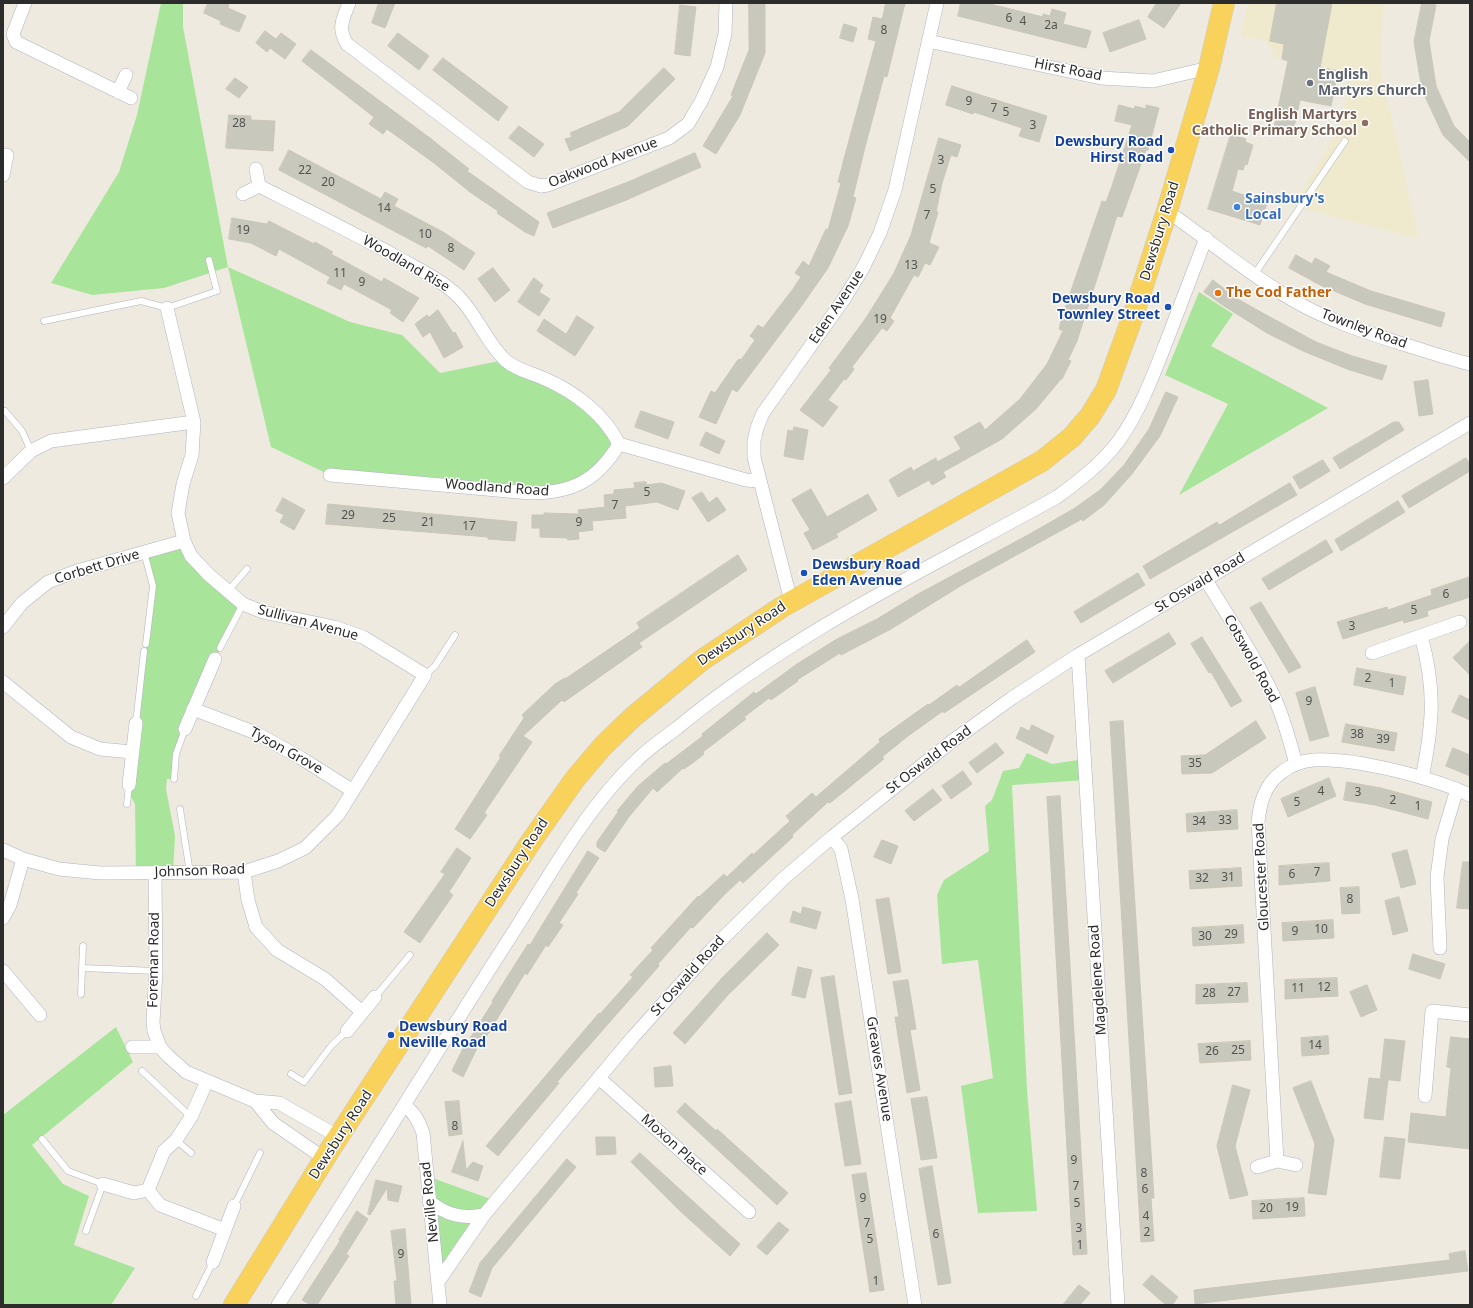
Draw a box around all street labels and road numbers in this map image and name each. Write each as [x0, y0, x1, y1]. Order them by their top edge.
street label: Hirst Road [1033, 55, 1103, 85]
street label: Oakwood Avenue [546, 134, 660, 192]
street label: Dewsbury Road [1137, 179, 1183, 283]
street label: Woodland Rise [360, 232, 452, 296]
street label: Eden Avenue [806, 267, 868, 347]
street label: Townley Road [1319, 306, 1409, 352]
street label: Woodland Road [444, 476, 550, 500]
street label: Corbett Drive [52, 546, 142, 588]
street label: St Oswald Road [1152, 549, 1248, 617]
street label: Dewsbury Road [695, 598, 789, 670]
street label: Sullivan Avenue [256, 601, 360, 645]
street label: Cotswold Road [1220, 612, 1282, 706]
street label: St Oswald Road [883, 722, 975, 798]
street label: Tyson Grove [247, 724, 325, 778]
street label: Dewsbury Road [482, 815, 552, 911]
street label: Gloucester Road [1251, 823, 1273, 931]
street label: Johnson Road [154, 861, 246, 881]
street label: Foreman Road [145, 912, 163, 1008]
street label: Magdelene Road [1086, 924, 1110, 1036]
street label: St Oswald Road [648, 932, 728, 1020]
street label: Greaves Avenue [862, 1015, 896, 1123]
street label: Dewsbury Road [306, 1087, 376, 1183]
street label: Moxon Place [637, 1111, 711, 1179]
street label: Neville Road [417, 1161, 443, 1243]

